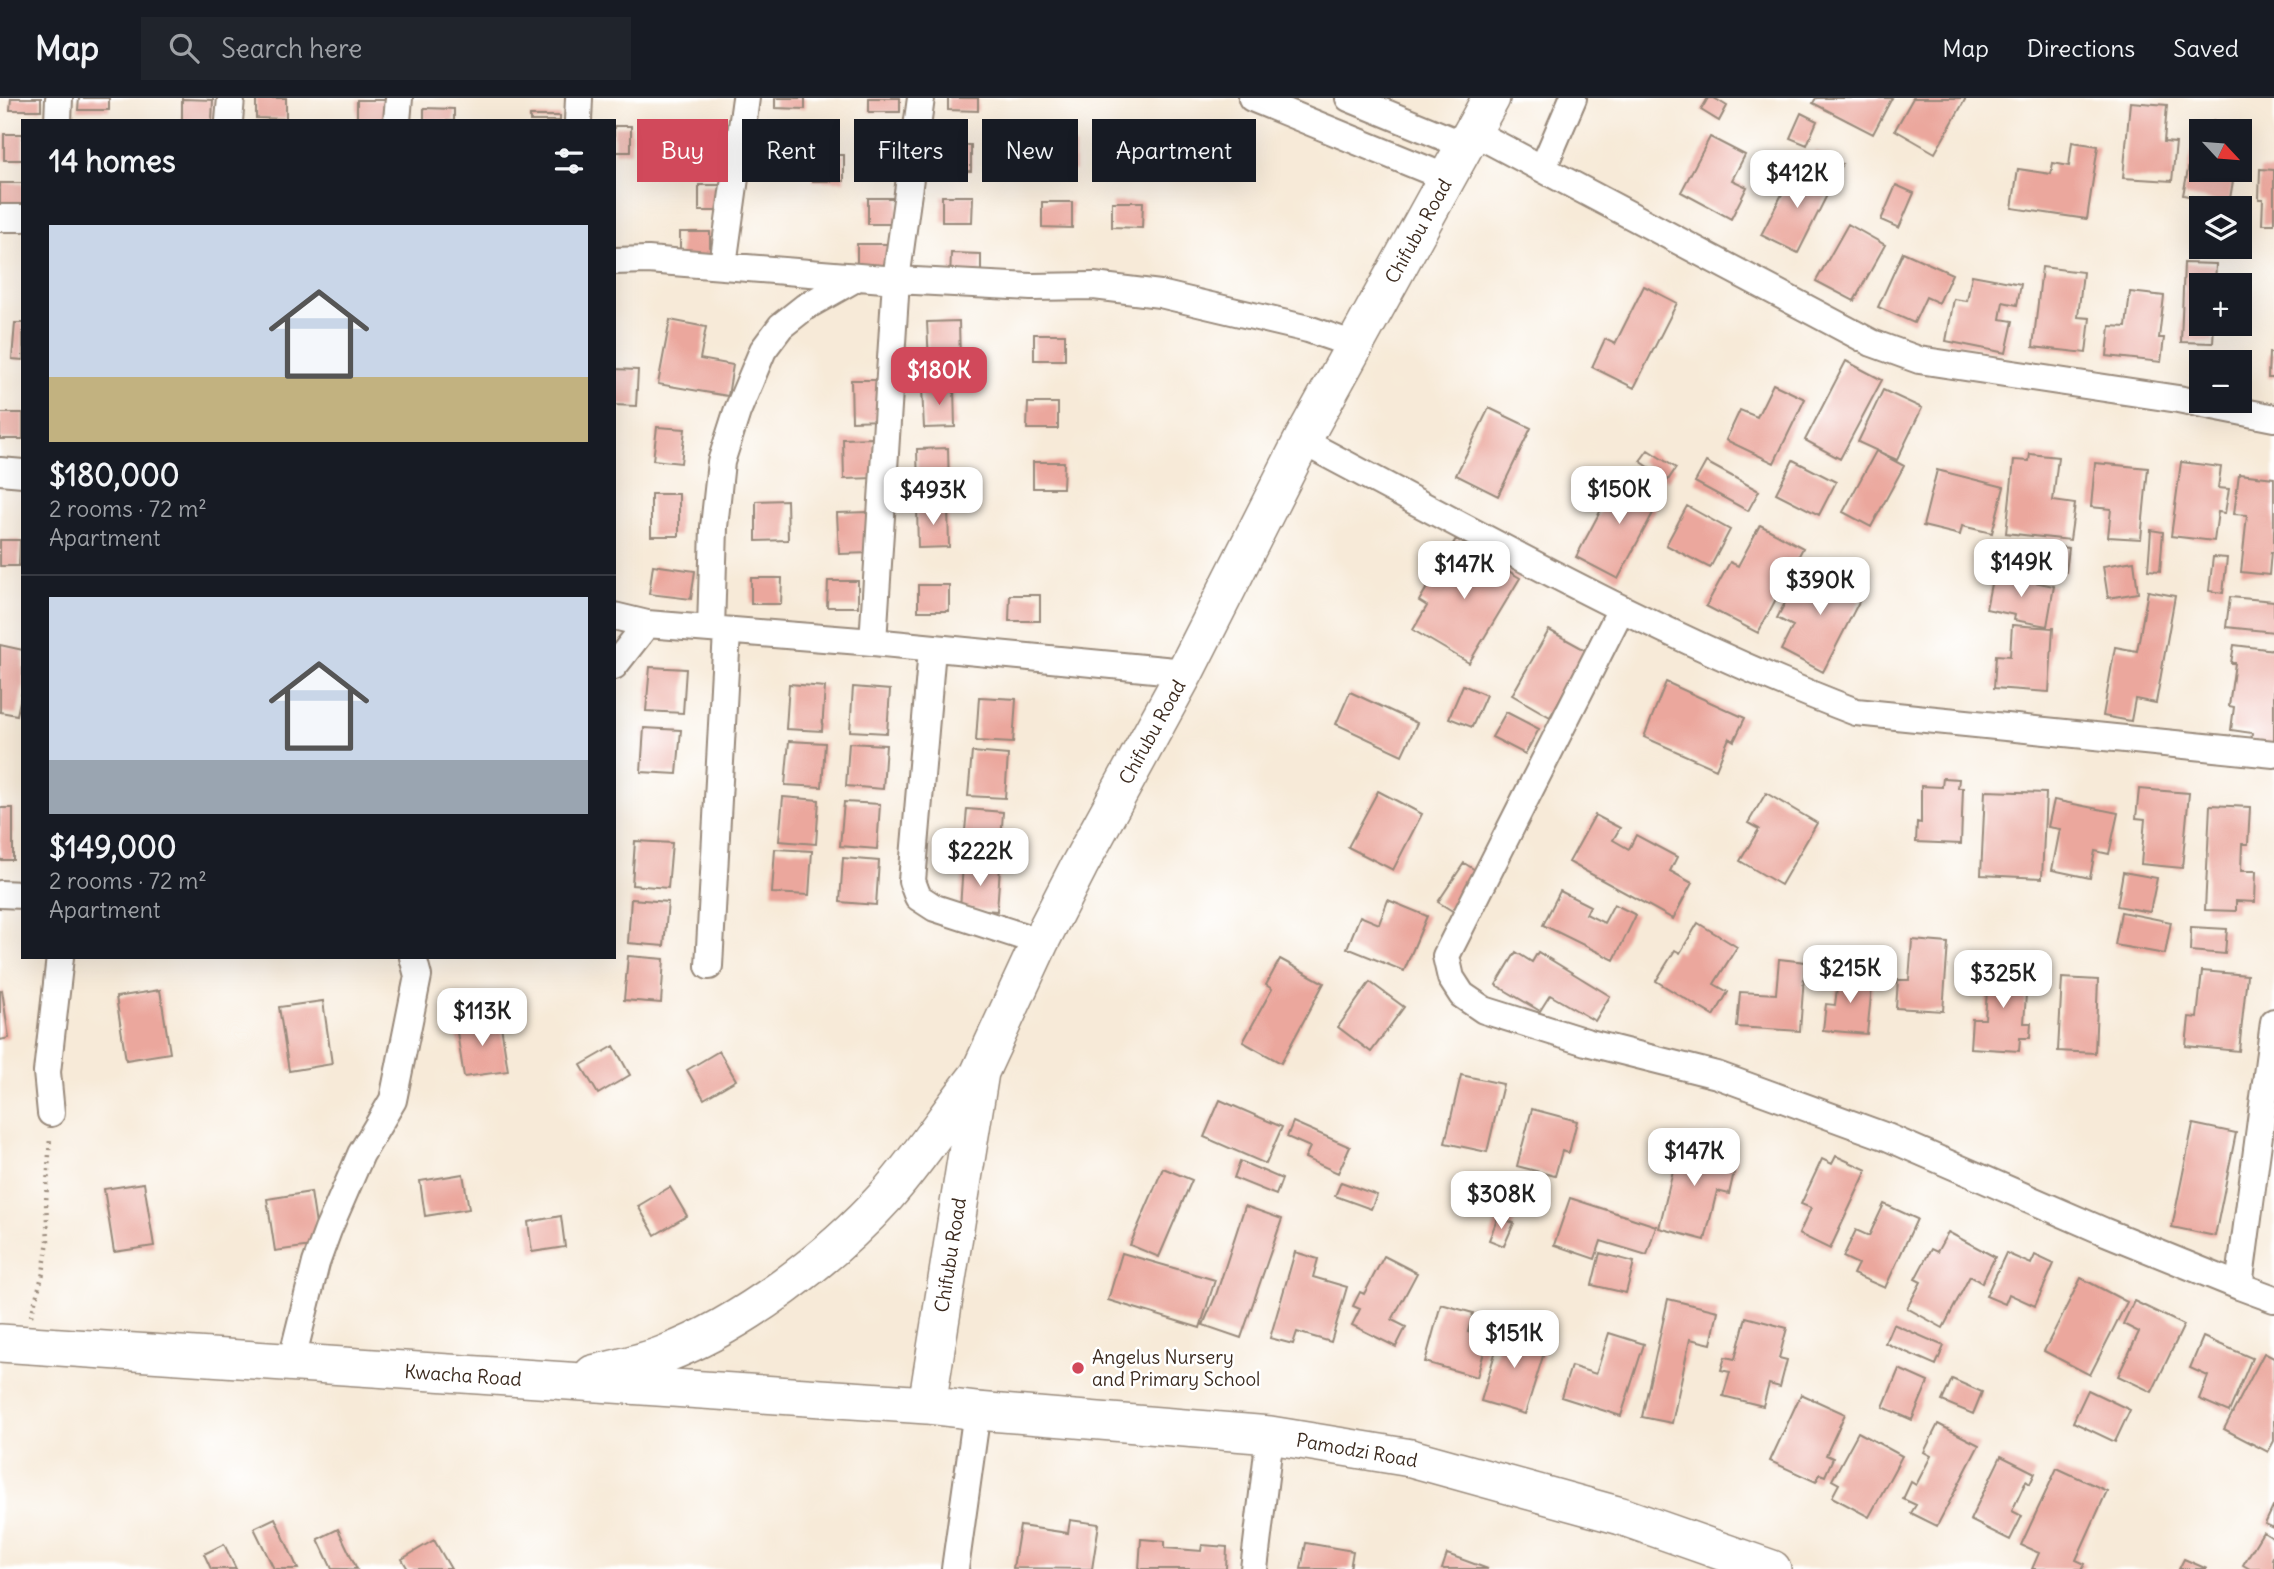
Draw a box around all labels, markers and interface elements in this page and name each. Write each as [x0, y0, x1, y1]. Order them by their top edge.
search box [141, 17, 631, 80]
text: Map [35, 27, 99, 69]
icon: search [165, 29, 203, 67]
text: Search here [221, 32, 362, 65]
text: Map [1942, 33, 1989, 63]
text: Directions [2027, 33, 2135, 63]
text: Saved [2173, 33, 2239, 63]
chip: Buy [637, 119, 728, 182]
chip: Rent [742, 119, 840, 182]
chip: Filters [854, 119, 968, 182]
chip: New [982, 119, 1078, 182]
chip: Apartment [1092, 119, 1256, 182]
north arrow [2189, 119, 2252, 182]
map controls [2189, 119, 2252, 413]
text: 14 homes [49, 142, 176, 180]
icon: filters [550, 142, 588, 180]
pin: $412K [1748, 150, 1846, 210]
text: $412K [1766, 158, 1828, 187]
street label: Chifubu Road [1379, 175, 1457, 287]
button: layers [2189, 196, 2252, 259]
icon: home [256, 271, 382, 397]
button: + [2189, 273, 2252, 336]
pin: $180K [890, 348, 988, 407]
button: − [2189, 350, 2252, 413]
text: $180K [907, 355, 971, 384]
text: $180,000 [49, 456, 180, 494]
pin: $150K [1570, 466, 1668, 526]
pin: $493K [884, 468, 982, 527]
text: $150K [1587, 474, 1651, 503]
text: $493K [900, 475, 966, 504]
text: 2 rooms · 72 m² [49, 494, 207, 523]
text: Apartment [49, 523, 161, 552]
pin: $149K [1972, 540, 2070, 599]
pin: $147K [1415, 542, 1513, 601]
text: $149K [1990, 547, 2052, 576]
text: $147K [1434, 549, 1494, 578]
pin: $390K [1771, 558, 1869, 617]
text: $390K [1786, 565, 1854, 594]
icon: home [256, 643, 382, 769]
street label: Chifubu Road [1113, 676, 1191, 788]
text: $149,000 [49, 828, 177, 866]
pin: $222K [931, 828, 1029, 888]
text: $222K [948, 836, 1012, 865]
text: 2 rooms · 72 m² [49, 866, 207, 895]
text: Apartment [49, 895, 161, 924]
pin: $215K [1801, 946, 1899, 1005]
pin: $325K [1954, 950, 2052, 1010]
text: $215K [1819, 953, 1881, 982]
text: $325K [1970, 958, 2036, 987]
pin: $113K [433, 988, 531, 1048]
text: $113K [453, 996, 511, 1025]
pin: $147K [1645, 1128, 1743, 1188]
text: $147K [1664, 1136, 1724, 1165]
pin: $308K [1452, 1172, 1550, 1231]
text: $308K [1467, 1179, 1535, 1208]
street label: Chifubu Road [929, 1196, 971, 1314]
pin: $151K [1465, 1310, 1563, 1370]
text: $151K [1485, 1318, 1543, 1347]
place label: Angelus Nursery and Primary School [1092, 1345, 1260, 1391]
street label: Kwacha Road [404, 1359, 522, 1391]
marker: Angelus Nursery and Primary School [1070, 1360, 1086, 1376]
street label: Pamodzi Road [1294, 1428, 1420, 1472]

